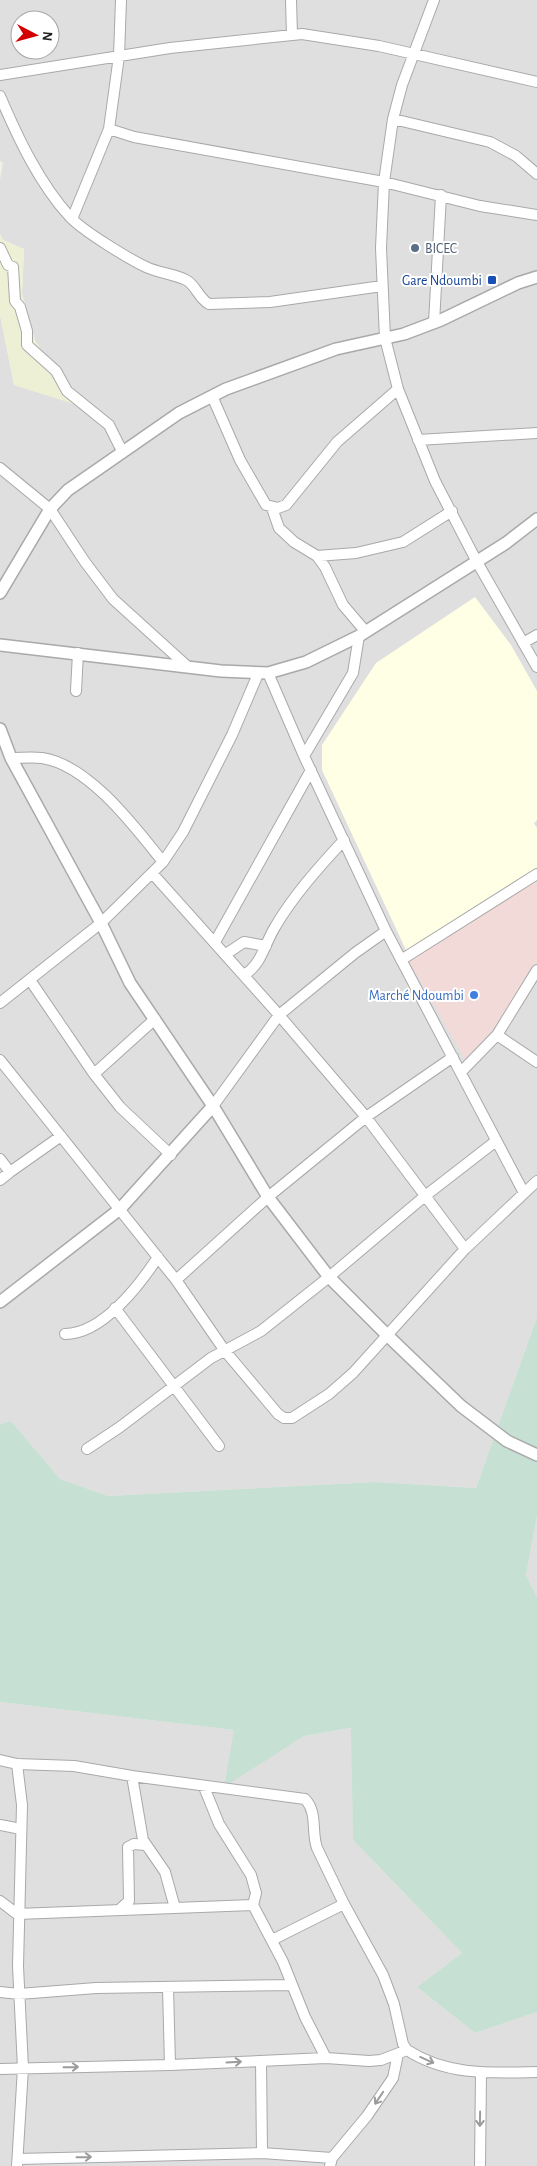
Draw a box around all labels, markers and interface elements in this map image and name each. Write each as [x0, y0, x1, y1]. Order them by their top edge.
north arrow [10, 10, 60, 60]
text: N [39, 31, 54, 42]
marker: BICEC [409, 242, 421, 254]
place label: BICEC [425, 242, 457, 256]
place label: Gare Ndoumbi [402, 274, 482, 288]
marker: Gare Ndoumbi [486, 274, 498, 286]
place label: Marché Ndoumbi [369, 989, 464, 1003]
marker: Marché Ndoumbi [468, 989, 480, 1001]
one-way arrow [419, 2056, 434, 2065]
one-way arrow [225, 2058, 241, 2067]
one-way arrow [63, 2062, 79, 2072]
one-way arrow [374, 2090, 384, 2104]
one-way arrow [475, 2111, 485, 2127]
one-way arrow [76, 2152, 92, 2162]

